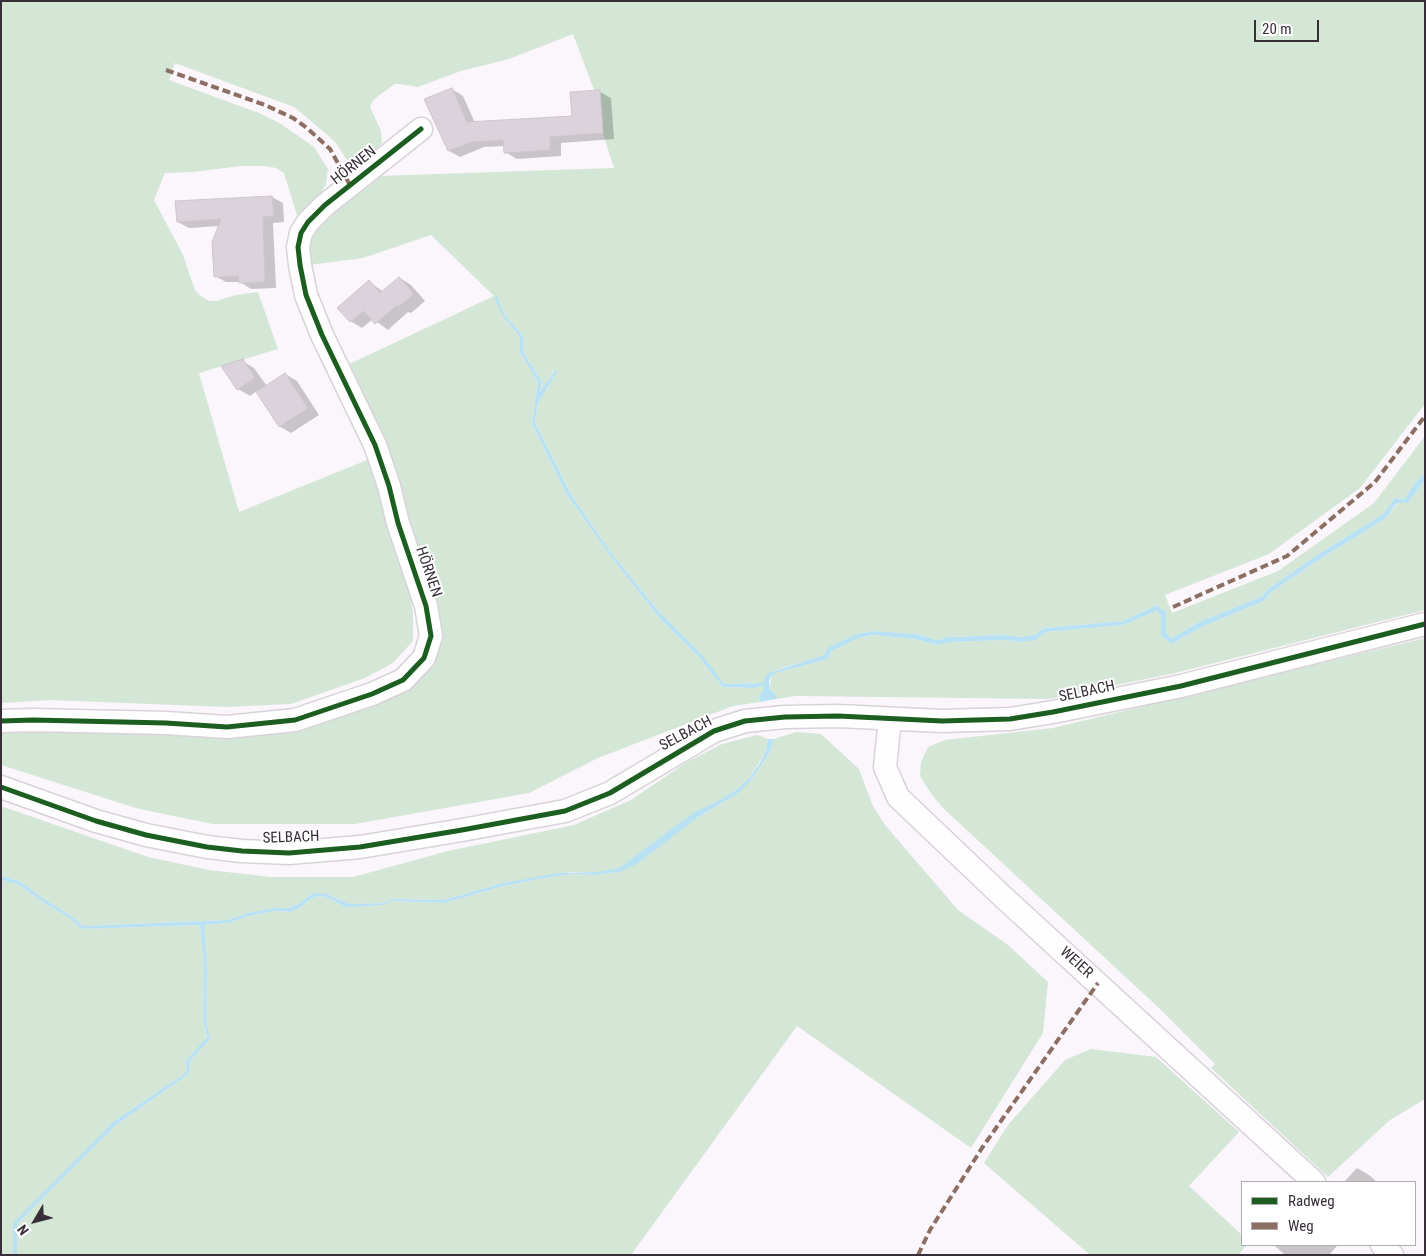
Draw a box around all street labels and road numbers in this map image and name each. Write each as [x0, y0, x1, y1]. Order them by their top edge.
street label: HÖRNEN [328, 143, 380, 189]
street label: HÖRNEN [411, 544, 445, 600]
street label: SELBACH [1057, 677, 1117, 707]
street label: SELBACH [657, 713, 715, 755]
street label: SELBACH [262, 828, 320, 848]
street label: WEIER [1056, 944, 1096, 982]

